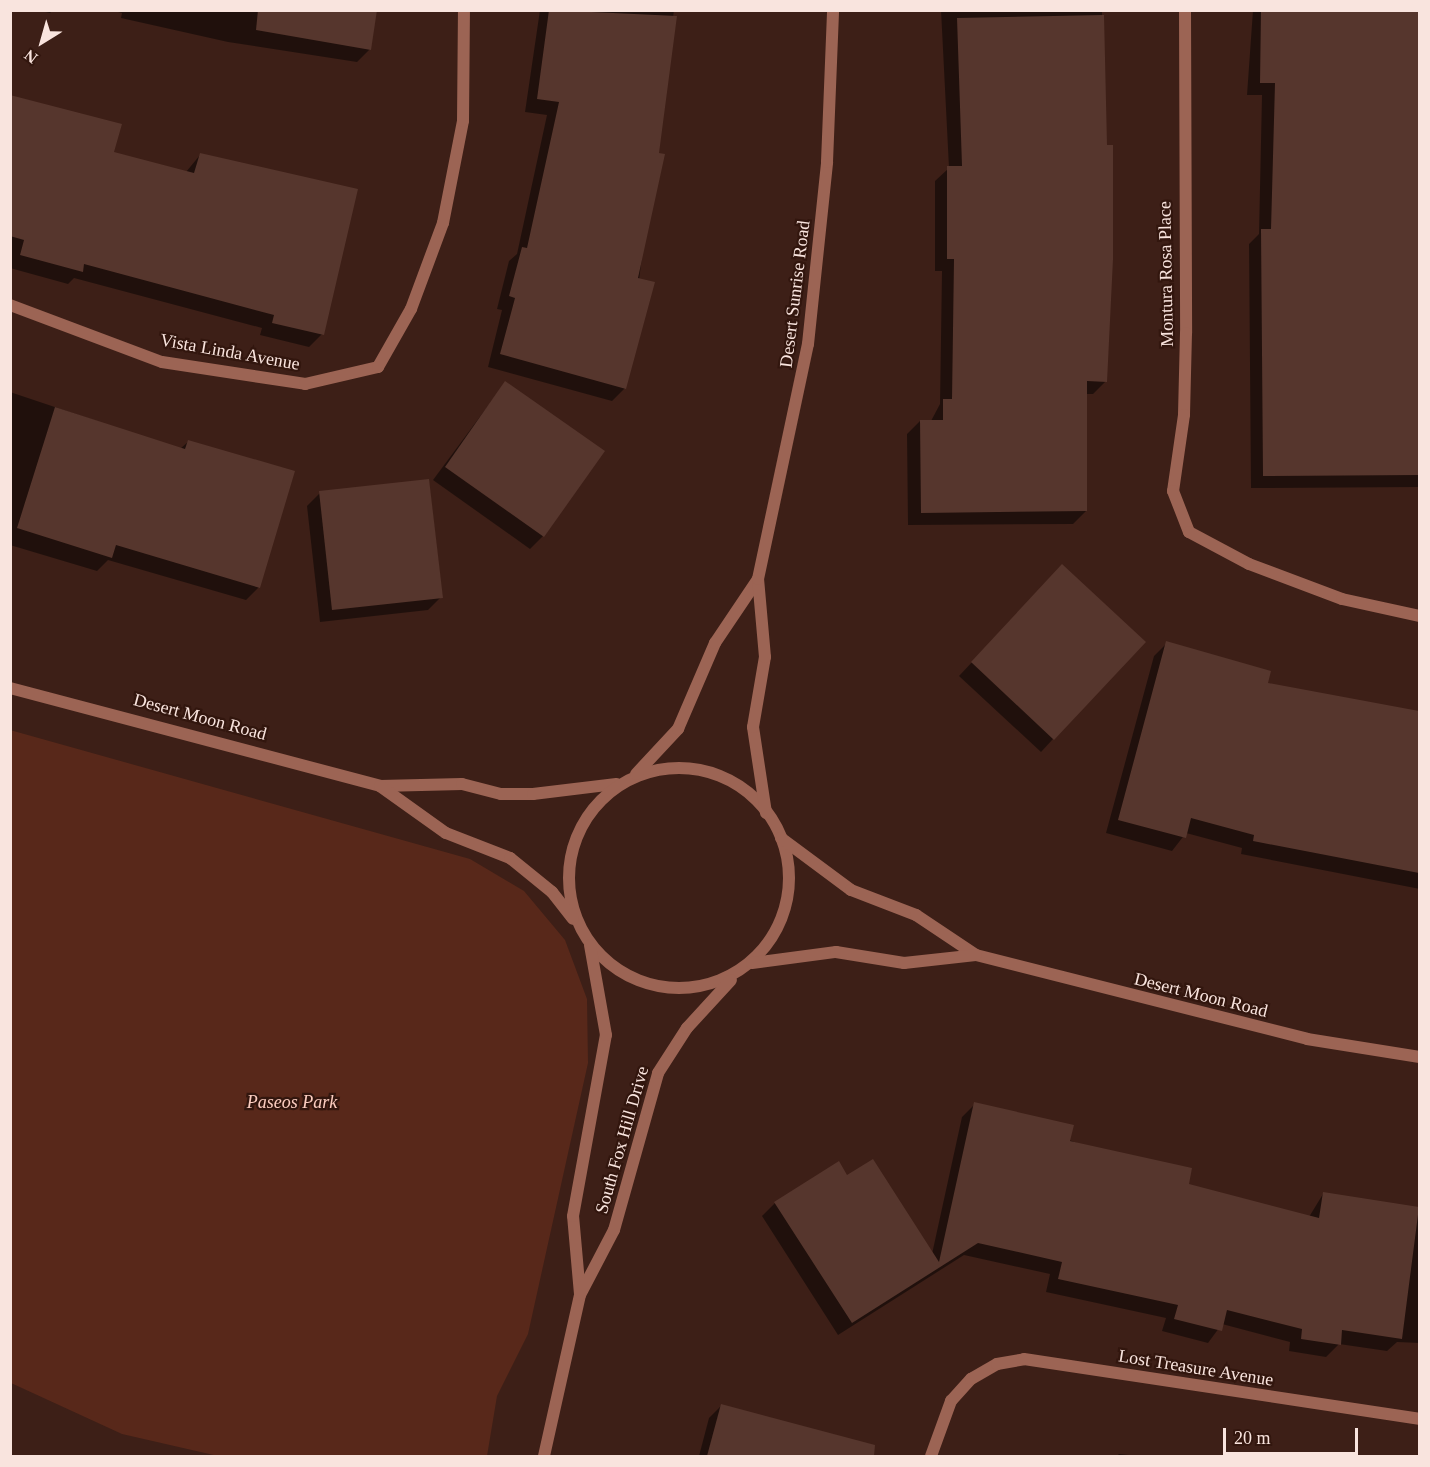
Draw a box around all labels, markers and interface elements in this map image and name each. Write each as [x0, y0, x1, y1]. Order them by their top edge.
north arrow [12, 12, 72, 72]
text: N [21, 47, 41, 67]
street label: Montura Rosa Place [1154, 201, 1178, 347]
street label: Desert Sunrise Road [775, 219, 815, 369]
street label: Vista Linda Avenue [158, 329, 302, 375]
street label: Desert Moon Road [131, 689, 269, 745]
street label: Desert Moon Road [1132, 968, 1270, 1022]
street label: South Fox Hill Drive [591, 1064, 653, 1216]
park label: Paseos Park [247, 1091, 337, 1113]
street label: Lost Treasure Avenue [1116, 1345, 1276, 1391]
scale bar [1226, 1416, 1361, 1454]
text: 20 m [1234, 1428, 1271, 1448]

